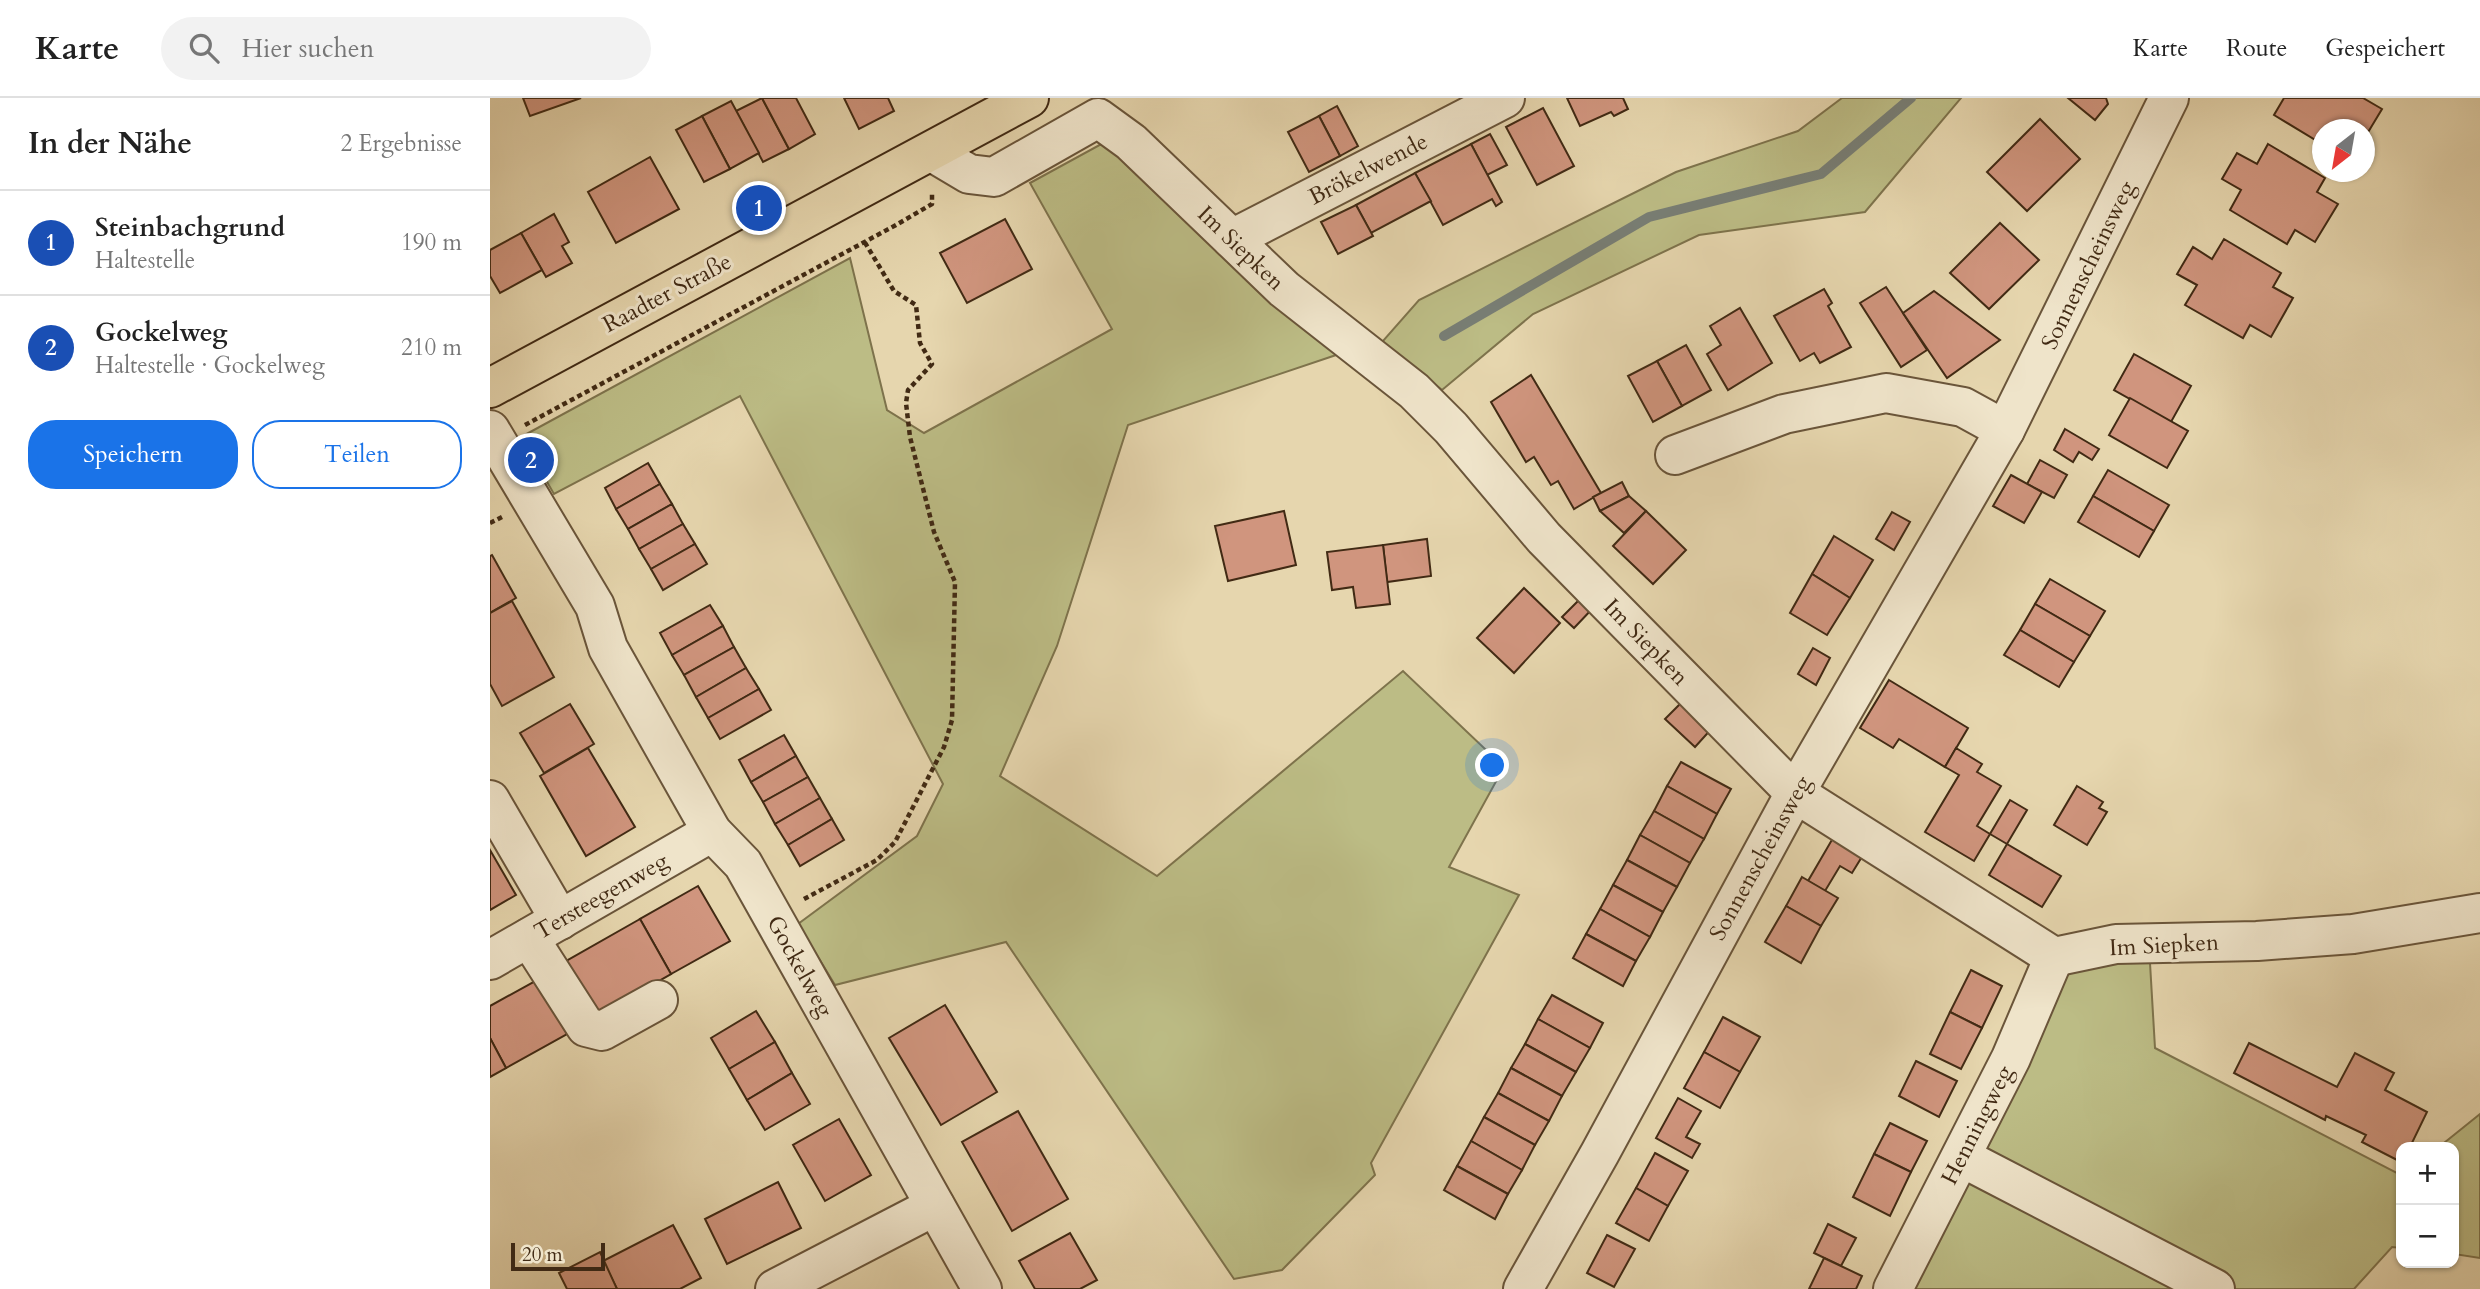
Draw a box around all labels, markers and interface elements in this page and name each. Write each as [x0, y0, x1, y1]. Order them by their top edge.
search box [161, 17, 651, 80]
text: Karte [35, 26, 119, 71]
icon: search [185, 29, 223, 67]
text: Hier suchen [241, 31, 374, 66]
text: Karte [2133, 32, 2188, 65]
text: Route [2226, 32, 2287, 65]
text: Gespeichert [2325, 32, 2445, 65]
north arrow [2312, 119, 2375, 182]
text: In der Nähe [28, 123, 192, 164]
street label: Brökelwende [1303, 126, 1433, 212]
text: 2 Ergebnisse [340, 128, 462, 159]
street label: Sonnenscheinsweg [2034, 175, 2142, 354]
pin: 1 [736, 182, 782, 234]
street label: Im Siepken [1191, 199, 1291, 297]
text: Steinbachgrund [95, 210, 285, 245]
text: 1 [45, 227, 57, 258]
text: 190 m [401, 227, 462, 258]
text: Haltestelle [95, 245, 195, 276]
street label: Raadter Straße [597, 246, 737, 340]
text: Gockelweg [95, 315, 227, 350]
text: 2 [45, 332, 57, 363]
text: 210 m [401, 332, 462, 363]
text: Haltestelle · Gockelweg [95, 350, 325, 381]
button: Speichern [28, 420, 238, 489]
button: Teilen [252, 420, 462, 489]
pin: 2 [508, 434, 554, 486]
street label: Im Siepken [1597, 592, 1695, 692]
your location [1475, 748, 1509, 782]
street label: Sonnenscheinsweg [1702, 770, 1818, 946]
street label: Tersteegenweg [528, 845, 674, 947]
street label: Gockelweg [759, 910, 841, 1022]
street label: Im Siepken [2108, 927, 2220, 963]
street label: Henningweg [1934, 1060, 2020, 1190]
map controls [2396, 1142, 2459, 1268]
button: + [2396, 1142, 2459, 1205]
button: − [2396, 1205, 2459, 1268]
scale bar [511, 1240, 606, 1272]
text: 20 m [522, 1242, 563, 1268]

